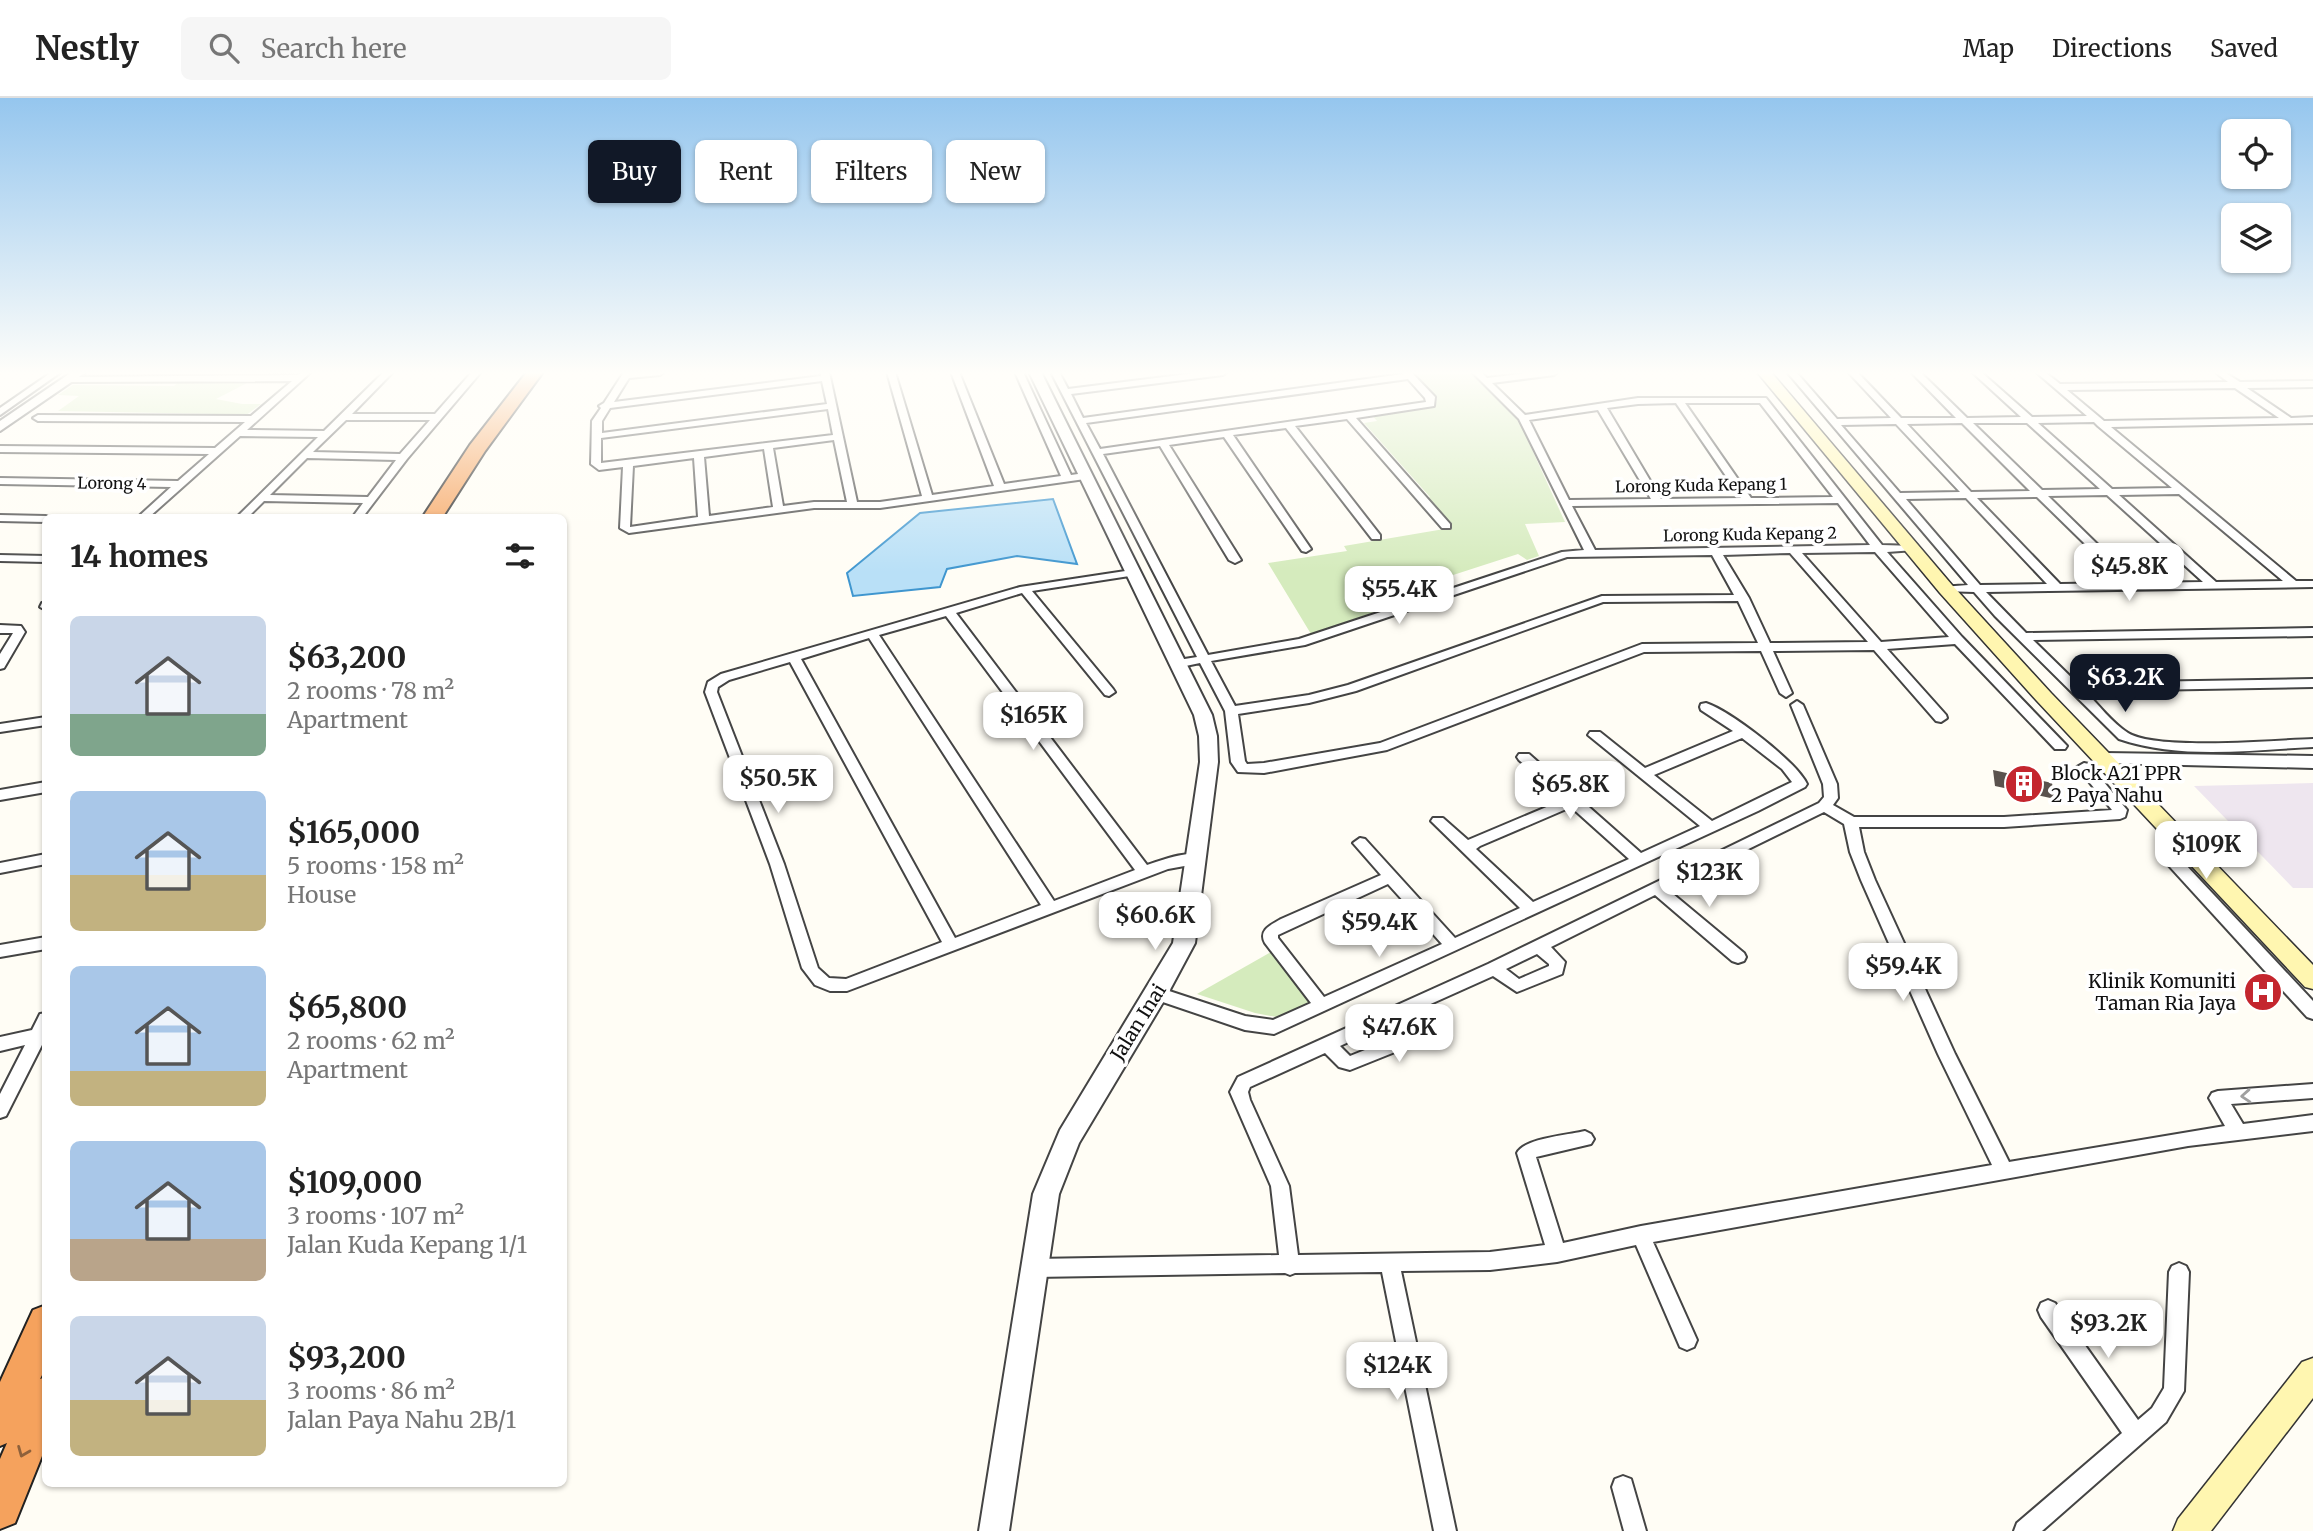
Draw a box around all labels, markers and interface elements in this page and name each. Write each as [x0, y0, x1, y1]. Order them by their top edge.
search box [181, 17, 671, 80]
text: Nestly [35, 28, 139, 69]
icon: search [205, 29, 243, 67]
text: Search here [261, 32, 407, 65]
text: Map [1963, 33, 2014, 64]
text: Directions [2052, 33, 2172, 64]
text: Saved [2210, 33, 2278, 64]
map controls [2221, 119, 2291, 273]
button: locate [2221, 119, 2291, 189]
chip: Buy [588, 140, 681, 203]
chip: Rent [695, 140, 797, 203]
chip: Filters [811, 140, 932, 203]
chip: New [946, 140, 1045, 203]
button: layers [2221, 203, 2291, 273]
street label: Lorong 4 [77, 472, 147, 494]
street label: Lorong Kuda Kepang 1 [1615, 474, 1787, 496]
street label: Lorong Kuda Kepang 2 [1663, 522, 1837, 546]
text: 14 homes [70, 537, 208, 575]
icon: filters [501, 537, 539, 575]
pin: $45.8K [2072, 544, 2186, 603]
text: $45.8K [2090, 551, 2168, 580]
pin: $55.4K [1342, 566, 1456, 626]
text: $55.4K [1361, 574, 1437, 603]
text: $63,200 [287, 638, 406, 676]
icon: home [126, 644, 210, 728]
pin: $63.2K [2068, 654, 2182, 714]
text: $63.2K [2086, 662, 2164, 691]
text: 2 rooms · 78 m² [287, 676, 454, 705]
pin: $165K [984, 692, 1082, 752]
text: $165K [999, 700, 1067, 729]
text: Apartment [287, 705, 408, 734]
pin: $50.5K [721, 756, 835, 815]
place label: Block A21 PPR 2 Paya Nahu [2051, 761, 2182, 807]
pin: $65.8K [1513, 762, 1627, 821]
text: $50.5K [739, 763, 817, 792]
building icon: Block A21 PPR 2 Paya Nahu [2003, 763, 2045, 805]
text: $65.8K [1531, 769, 1609, 798]
text: $165,000 [287, 813, 420, 851]
icon: home [126, 819, 210, 903]
pin: $109K [2157, 822, 2255, 881]
text: $109K [2171, 829, 2241, 858]
pin: $123K [1660, 850, 1758, 909]
text: 5 rooms · 158 m² [287, 851, 464, 880]
text: $123K [1675, 857, 1743, 886]
text: House [287, 880, 356, 909]
pin: $60.6K [1098, 892, 1212, 952]
text: $60.6K [1115, 900, 1195, 929]
pin: $59.4K [1322, 900, 1436, 959]
text: $59.4K [1341, 907, 1417, 936]
pin: $59.4K [1846, 944, 1960, 1003]
text: $59.4K [1865, 951, 1941, 980]
place label: Klinik Komuniti Taman Ria Jaya [2088, 969, 2236, 1015]
hospital icon: Klinik Komuniti Taman Ria Jaya [2242, 971, 2284, 1013]
street label: Jalan Inai [1105, 979, 1171, 1066]
text: $65,800 [287, 988, 407, 1026]
icon: home [126, 994, 210, 1078]
pin: $47.6K [1342, 1004, 1456, 1064]
text: $47.6K [1361, 1012, 1437, 1041]
text: 2 rooms · 62 m² [287, 1026, 455, 1055]
text: Apartment [287, 1055, 408, 1084]
one-way arrow [2240, 1088, 2251, 1103]
text: $109,000 [287, 1163, 422, 1201]
icon: home [126, 1169, 210, 1253]
text: 3 rooms · 107 m² [287, 1201, 464, 1230]
text: Jalan Kuda Kepang 1/1 [287, 1230, 527, 1259]
pin: $93.2K [2051, 1300, 2165, 1360]
text: $93.2K [2069, 1308, 2147, 1337]
text: $93,200 [287, 1338, 406, 1376]
pin: $124K [1348, 1342, 1446, 1402]
icon: home [126, 1344, 210, 1428]
text: $124K [1362, 1350, 1432, 1379]
text: 3 rooms · 86 m² [287, 1376, 455, 1405]
text: Jalan Paya Nahu 2B/1 [287, 1405, 516, 1434]
one-way arrow [17, 1445, 31, 1457]

